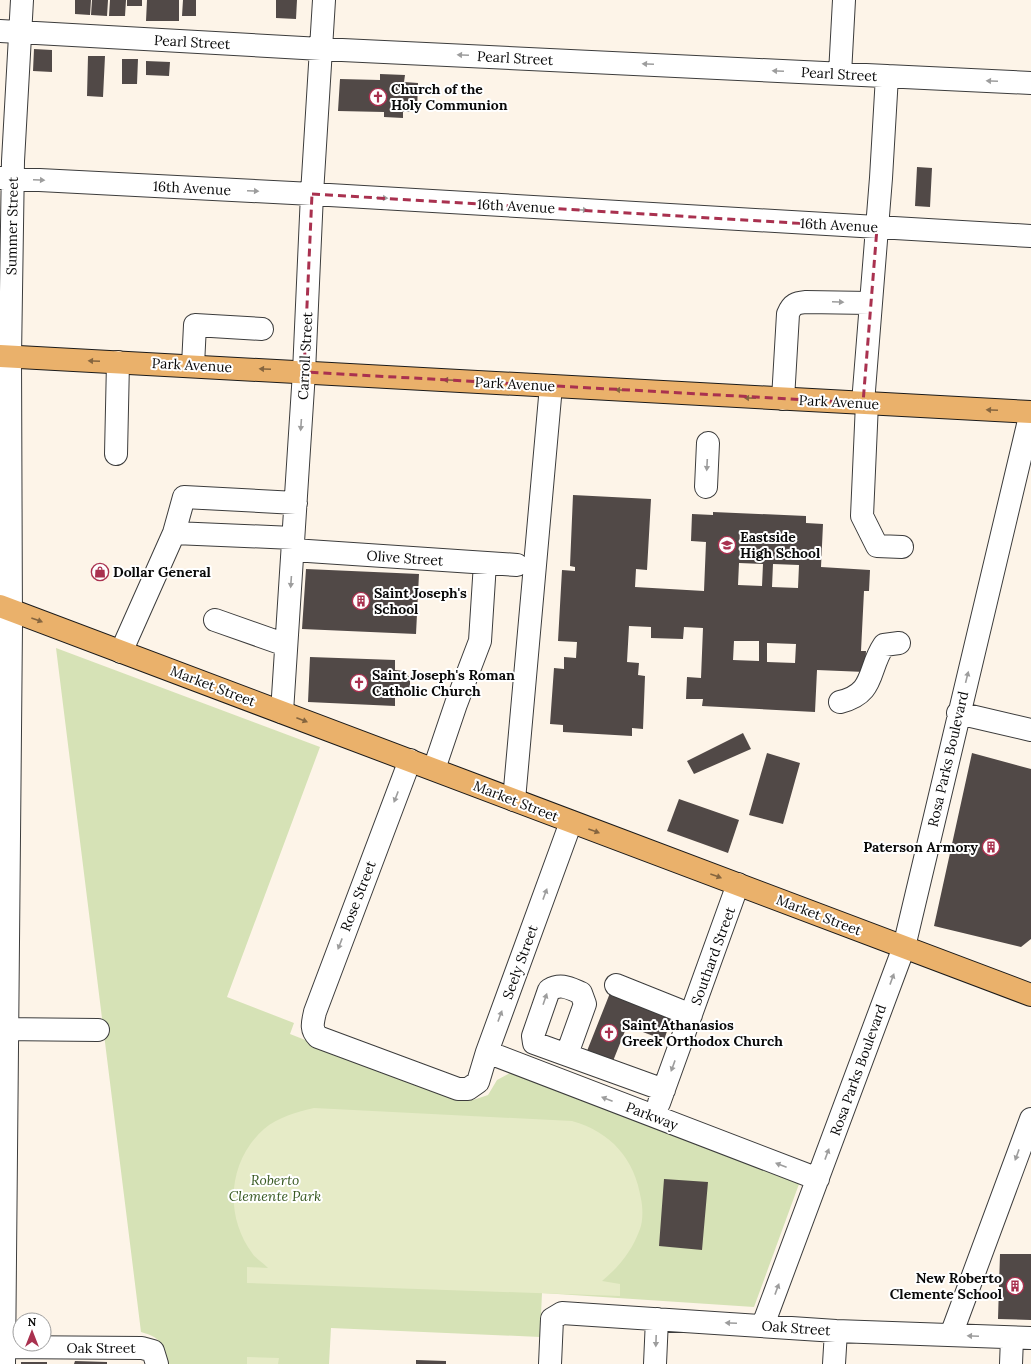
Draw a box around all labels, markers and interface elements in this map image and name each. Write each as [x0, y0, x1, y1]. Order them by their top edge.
street label: Pearl Street [153, 31, 231, 53]
street label: Pearl Street [476, 47, 554, 69]
one-way arrow [457, 52, 469, 59]
one-way arrow [642, 61, 654, 68]
street label: Pearl Street [800, 63, 878, 85]
one-way arrow [772, 67, 784, 74]
one-way arrow [985, 78, 998, 84]
place label: Church of the Holy Communion [391, 80, 508, 114]
church icon: Church of the Holy Communion [368, 87, 388, 107]
street label: Summer Street [2, 176, 22, 275]
one-way arrow [33, 177, 46, 183]
street label: 16th Avenue [152, 177, 232, 199]
one-way arrow [247, 187, 259, 194]
one-way arrow [376, 195, 389, 201]
street label: 16th Avenue [476, 195, 556, 217]
one-way arrow [576, 207, 589, 213]
street label: 16th Avenue [799, 214, 879, 236]
one-way arrow [832, 299, 844, 306]
street label: Carroll Street [294, 311, 316, 401]
street label: Park Avenue [151, 354, 233, 376]
one-way arrow [88, 357, 100, 364]
one-way arrow [259, 366, 271, 373]
street label: Park Avenue [474, 373, 556, 395]
one-way arrow [443, 377, 455, 384]
one-way arrow [615, 387, 627, 394]
street label: Park Avenue [798, 391, 880, 413]
one-way arrow [744, 394, 756, 401]
one-way arrow [986, 406, 998, 413]
one-way arrow [297, 419, 304, 431]
one-way arrow [704, 459, 710, 472]
place label: Eastside High School [740, 528, 821, 562]
school or university icon: Eastside High School [717, 535, 737, 555]
street label: Olive Street [366, 546, 445, 570]
shop icon: Dollar General [90, 562, 110, 582]
place label: Dollar General [113, 563, 212, 581]
one-way arrow [287, 576, 294, 588]
place label: Saint Joseph's School [374, 584, 467, 618]
building icon: Saint Joseph's School [351, 591, 371, 611]
one-way arrow [31, 617, 43, 623]
street label: Market Street [168, 662, 259, 711]
place label: Saint Joseph's Roman Catholic Church [372, 666, 515, 700]
one-way arrow [964, 671, 970, 683]
church icon: Saint Joseph's Roman Catholic Church [349, 673, 369, 693]
street label: Rosa Parks Boulevard [924, 689, 972, 829]
one-way arrow [297, 717, 309, 723]
street label: Market Street [471, 777, 562, 826]
one-way arrow [392, 791, 398, 803]
one-way arrow [588, 828, 600, 834]
building icon: Paterson Armory [981, 837, 1001, 857]
place label: Paterson Armory [863, 838, 978, 856]
street label: Rose Street [336, 858, 380, 934]
one-way arrow [710, 874, 722, 880]
one-way arrow [542, 887, 548, 899]
street label: Market Street [774, 891, 865, 940]
street label: Southard Street [687, 904, 739, 1008]
street label: Seely Street [498, 922, 542, 1002]
one-way arrow [337, 939, 343, 951]
one-way arrow [889, 973, 895, 985]
one-way arrow [543, 993, 549, 1005]
street label: Rosa Parks Boulevard [826, 1002, 890, 1138]
one-way arrow [497, 1009, 503, 1021]
place label: Saint Athanasios Greek Orthodox Church [622, 1016, 783, 1050]
church icon: Saint Athanasios Greek Orthodox Church [599, 1023, 619, 1043]
one-way arrow [669, 1060, 675, 1072]
one-way arrow [601, 1095, 613, 1101]
street label: Parkway [623, 1098, 681, 1134]
one-way arrow [824, 1147, 830, 1159]
one-way arrow [1014, 1150, 1020, 1162]
one-way arrow [775, 1161, 787, 1167]
park label: Roberto Clemente Park [229, 1171, 321, 1205]
place label: New Roberto Clemente School [890, 1269, 1003, 1303]
building icon: New Roberto Clemente School [1005, 1276, 1025, 1296]
one-way arrow [774, 1282, 780, 1294]
north arrow [12, 1312, 52, 1352]
text: N [28, 1315, 37, 1329]
street label: Oak Street [761, 1317, 832, 1339]
one-way arrow [725, 1320, 737, 1327]
one-way arrow [966, 1333, 979, 1339]
one-way arrow [653, 1335, 659, 1348]
street label: Oak Street [66, 1339, 136, 1357]

